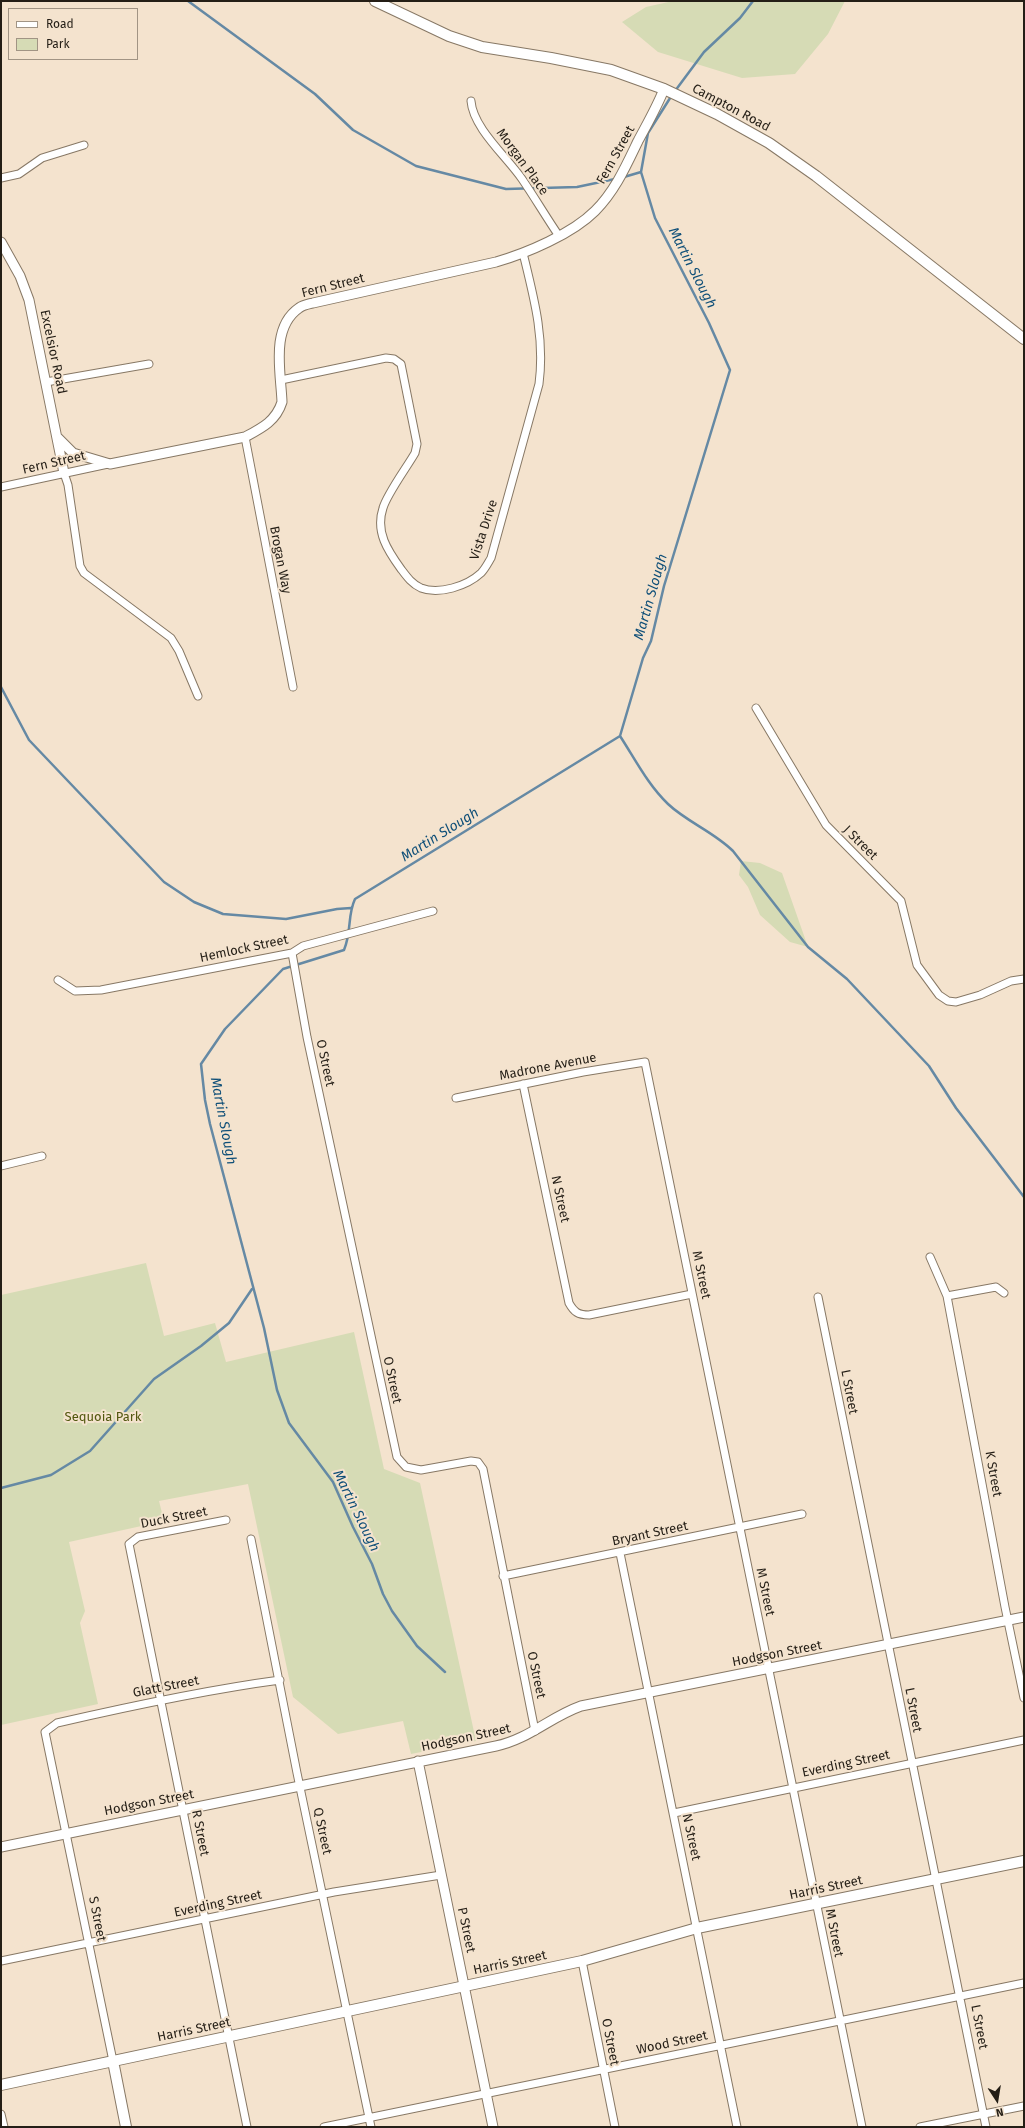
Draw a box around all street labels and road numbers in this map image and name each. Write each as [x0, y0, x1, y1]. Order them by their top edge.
street label: Campton Road [689, 81, 773, 135]
street label: Fern Street [594, 123, 638, 187]
street label: Morgan Place [493, 126, 551, 198]
street label: Fern Street [300, 271, 366, 301]
street label: Excelsior Road [36, 308, 70, 396]
street label: Fern Street [21, 448, 87, 478]
street label: Vista Drive [467, 498, 501, 562]
street label: Brogan Way [266, 525, 294, 595]
street label: J Street [839, 822, 881, 864]
street label: Hemlock Street [198, 932, 290, 966]
street label: O Street [312, 1038, 338, 1088]
street label: Madrone Avenue [498, 1050, 598, 1084]
street label: N Street [547, 1174, 573, 1224]
street label: M Street [688, 1249, 714, 1301]
street label: O Street [379, 1355, 405, 1405]
street label: L Street [837, 1368, 861, 1416]
street label: K Street [981, 1450, 1005, 1498]
street label: Duck Street [139, 1504, 209, 1532]
street label: Bryant Street [611, 1518, 689, 1550]
street label: M Street [752, 1566, 778, 1618]
street label: Hodgson Street [731, 1638, 823, 1670]
street label: O Street [523, 1650, 549, 1700]
street label: Glatt Street [132, 1673, 200, 1701]
street label: L Street [901, 1686, 925, 1734]
street label: Hodgson Street [420, 1721, 512, 1755]
street label: Everding Street [801, 1747, 891, 1781]
street label: Hodgson Street [103, 1787, 195, 1819]
street label: Q Street [309, 1806, 335, 1856]
street label: R Street [188, 1809, 212, 1857]
street label: N Street [678, 1812, 704, 1862]
street label: Harris Street [788, 1873, 864, 1903]
street label: Everding Street [173, 1887, 263, 1921]
street label: S Street [85, 1895, 109, 1943]
street label: P Street [454, 1906, 478, 1954]
street label: M Street [822, 1908, 846, 1958]
street label: Harris Street [472, 1948, 548, 1978]
street label: L Street [967, 2003, 991, 2051]
street label: Harris Street [156, 2015, 232, 2045]
street label: O Street [598, 2017, 622, 2067]
street label: Wood Street [635, 2028, 709, 2058]

